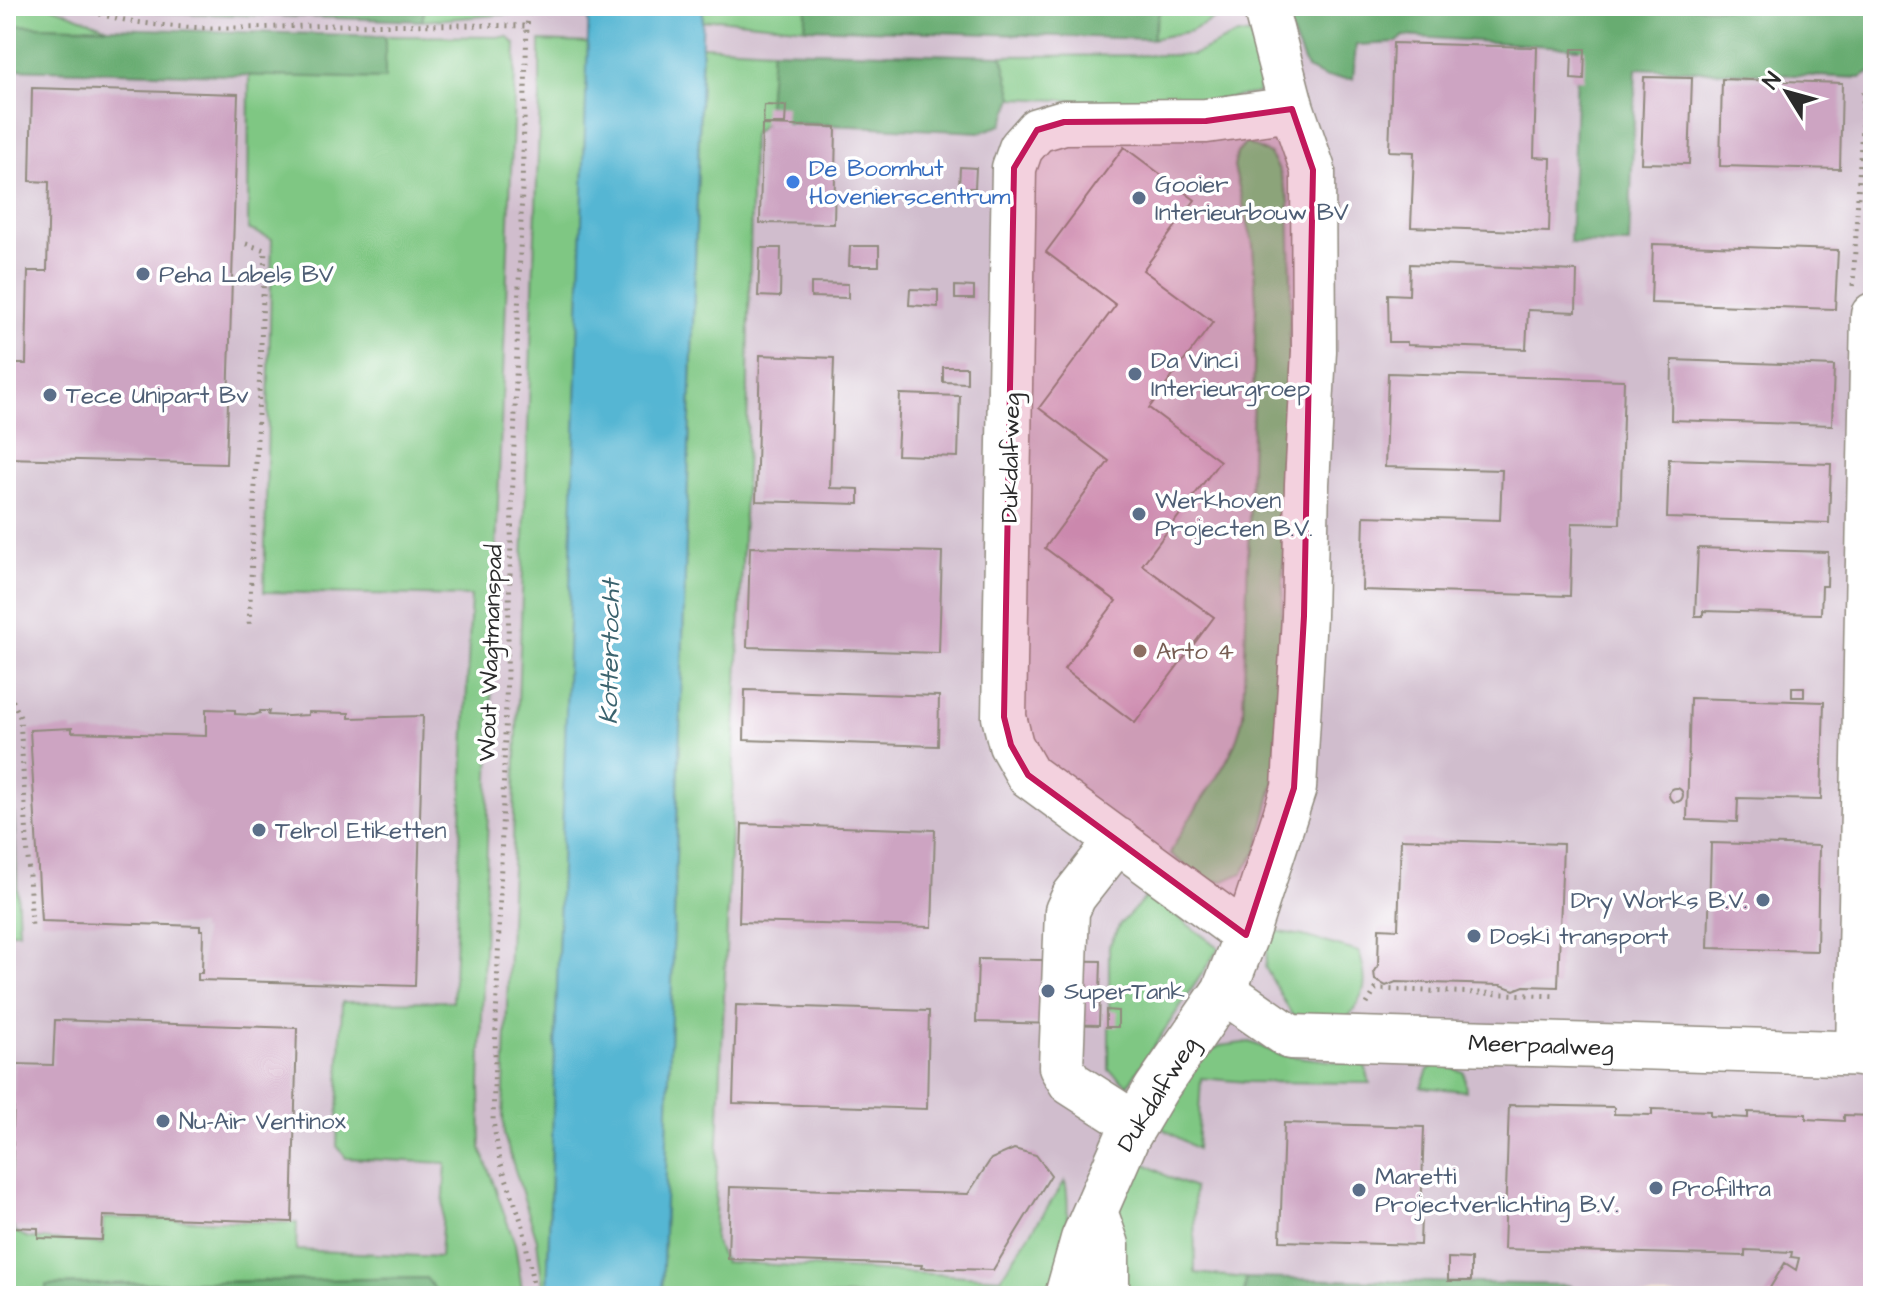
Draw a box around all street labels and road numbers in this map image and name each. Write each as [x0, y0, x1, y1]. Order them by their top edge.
street label: Dukdalfweg [993, 393, 1030, 523]
street label: Wout Wagtmanspad [470, 544, 513, 762]
street label: Meerpaalweg [1468, 1026, 1614, 1067]
street label: Dukdalfweg [1109, 1030, 1208, 1159]

